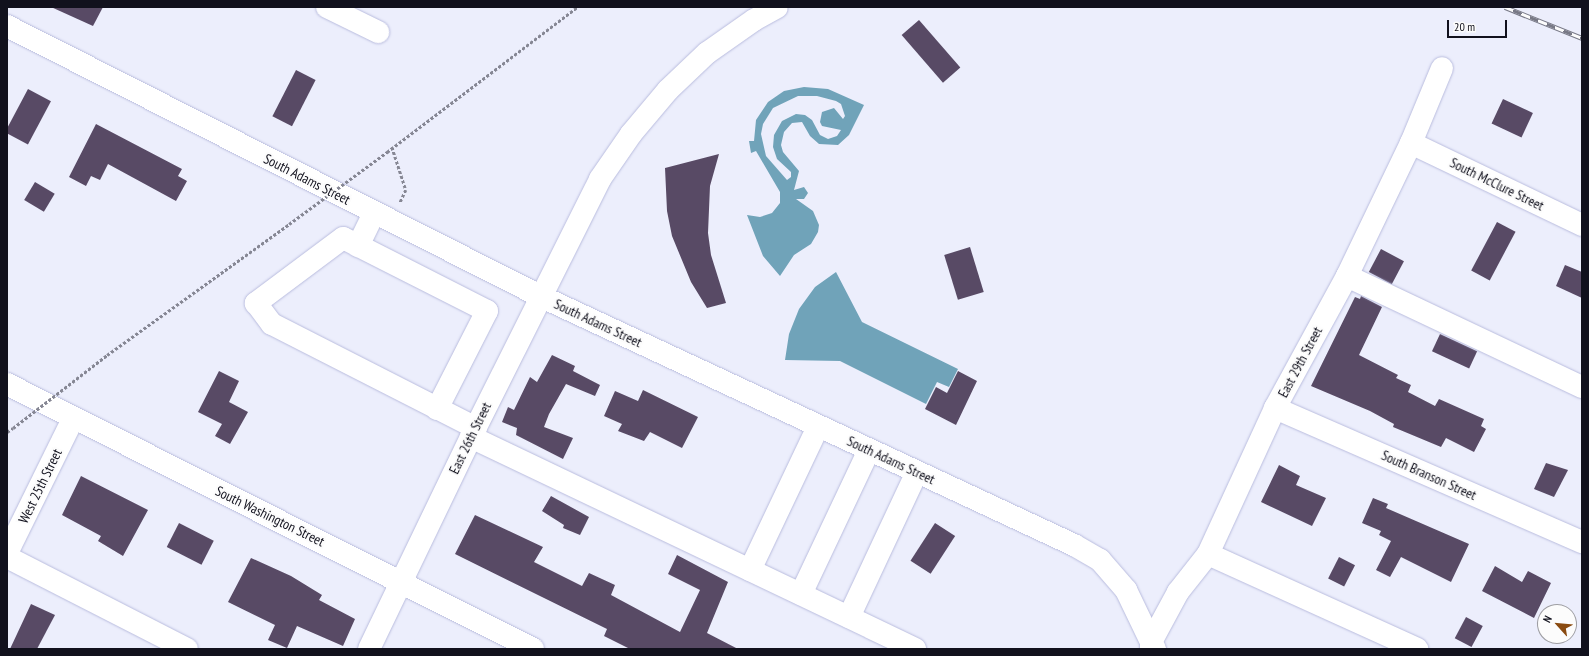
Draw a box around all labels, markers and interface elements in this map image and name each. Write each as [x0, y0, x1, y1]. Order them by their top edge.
scale bar [1449, 12, 1509, 38]
text: 20 m [1454, 19, 1475, 34]
street label: South Adams Street [261, 150, 353, 208]
street label: South McClure Street [1447, 154, 1547, 214]
street label: South Adams Street [551, 295, 645, 351]
street label: East 29th Street [1274, 324, 1326, 400]
street label: East 26th Street [445, 399, 495, 477]
street label: South Adams Street [844, 432, 938, 488]
street label: West 25th Street [15, 446, 65, 526]
street label: South Branson Street [1379, 447, 1479, 503]
street label: South Washington Street [213, 482, 327, 550]
north arrow [1537, 604, 1577, 644]
text: N [1540, 613, 1555, 625]

